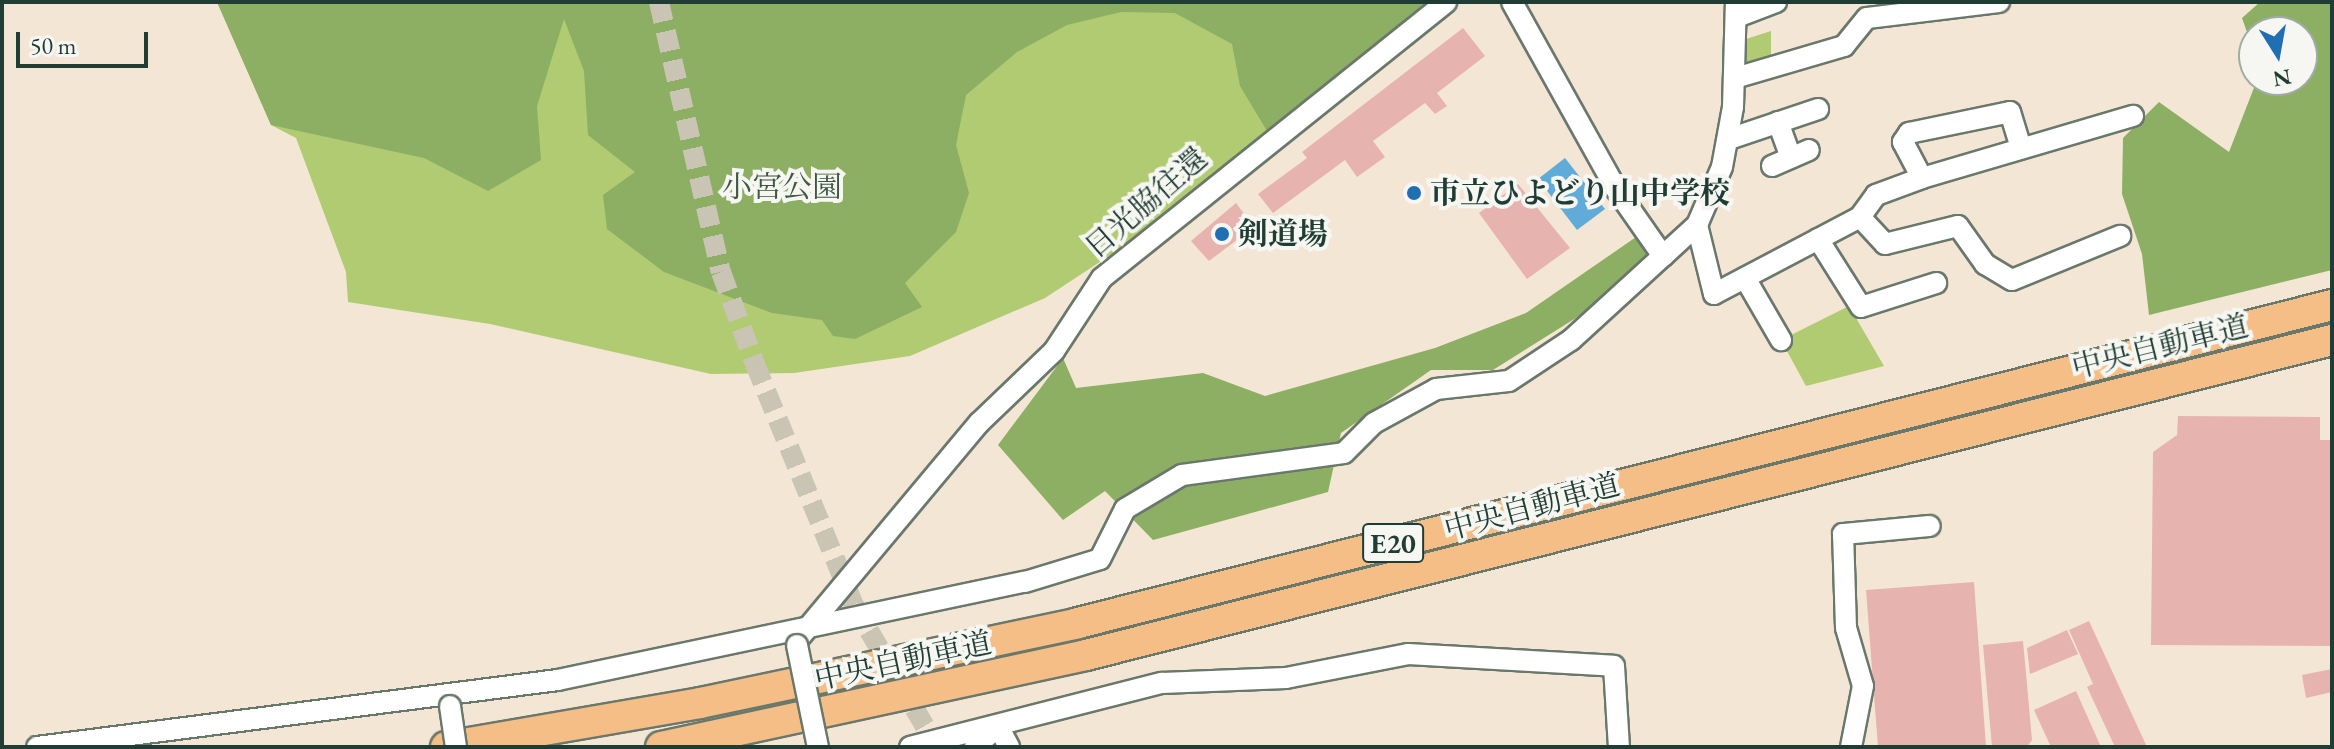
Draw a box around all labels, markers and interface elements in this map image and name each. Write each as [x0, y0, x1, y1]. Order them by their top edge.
scale bar [20, 16, 152, 66]
north arrow [2238, 16, 2318, 96]
text: 50 m [30, 30, 77, 61]
text: N [2271, 62, 2294, 94]
street label: 日光脇往還 [1078, 140, 1214, 266]
park label: 小宮公園 [722, 169, 842, 205]
place label: 市立ひよどり山中学校 [1430, 175, 1730, 211]
marker: 市立ひよどり山中学校 [1405, 184, 1423, 202]
place label: 剣道場 [1238, 216, 1328, 252]
marker: 剣道場 [1213, 225, 1231, 243]
street label: 中央自動車道 [2068, 308, 2252, 386]
street label: 中央自動車道 [1440, 466, 1624, 548]
road number: E20 [1361, 519, 1425, 567]
street label: 中央自動車道 [811, 625, 995, 697]

